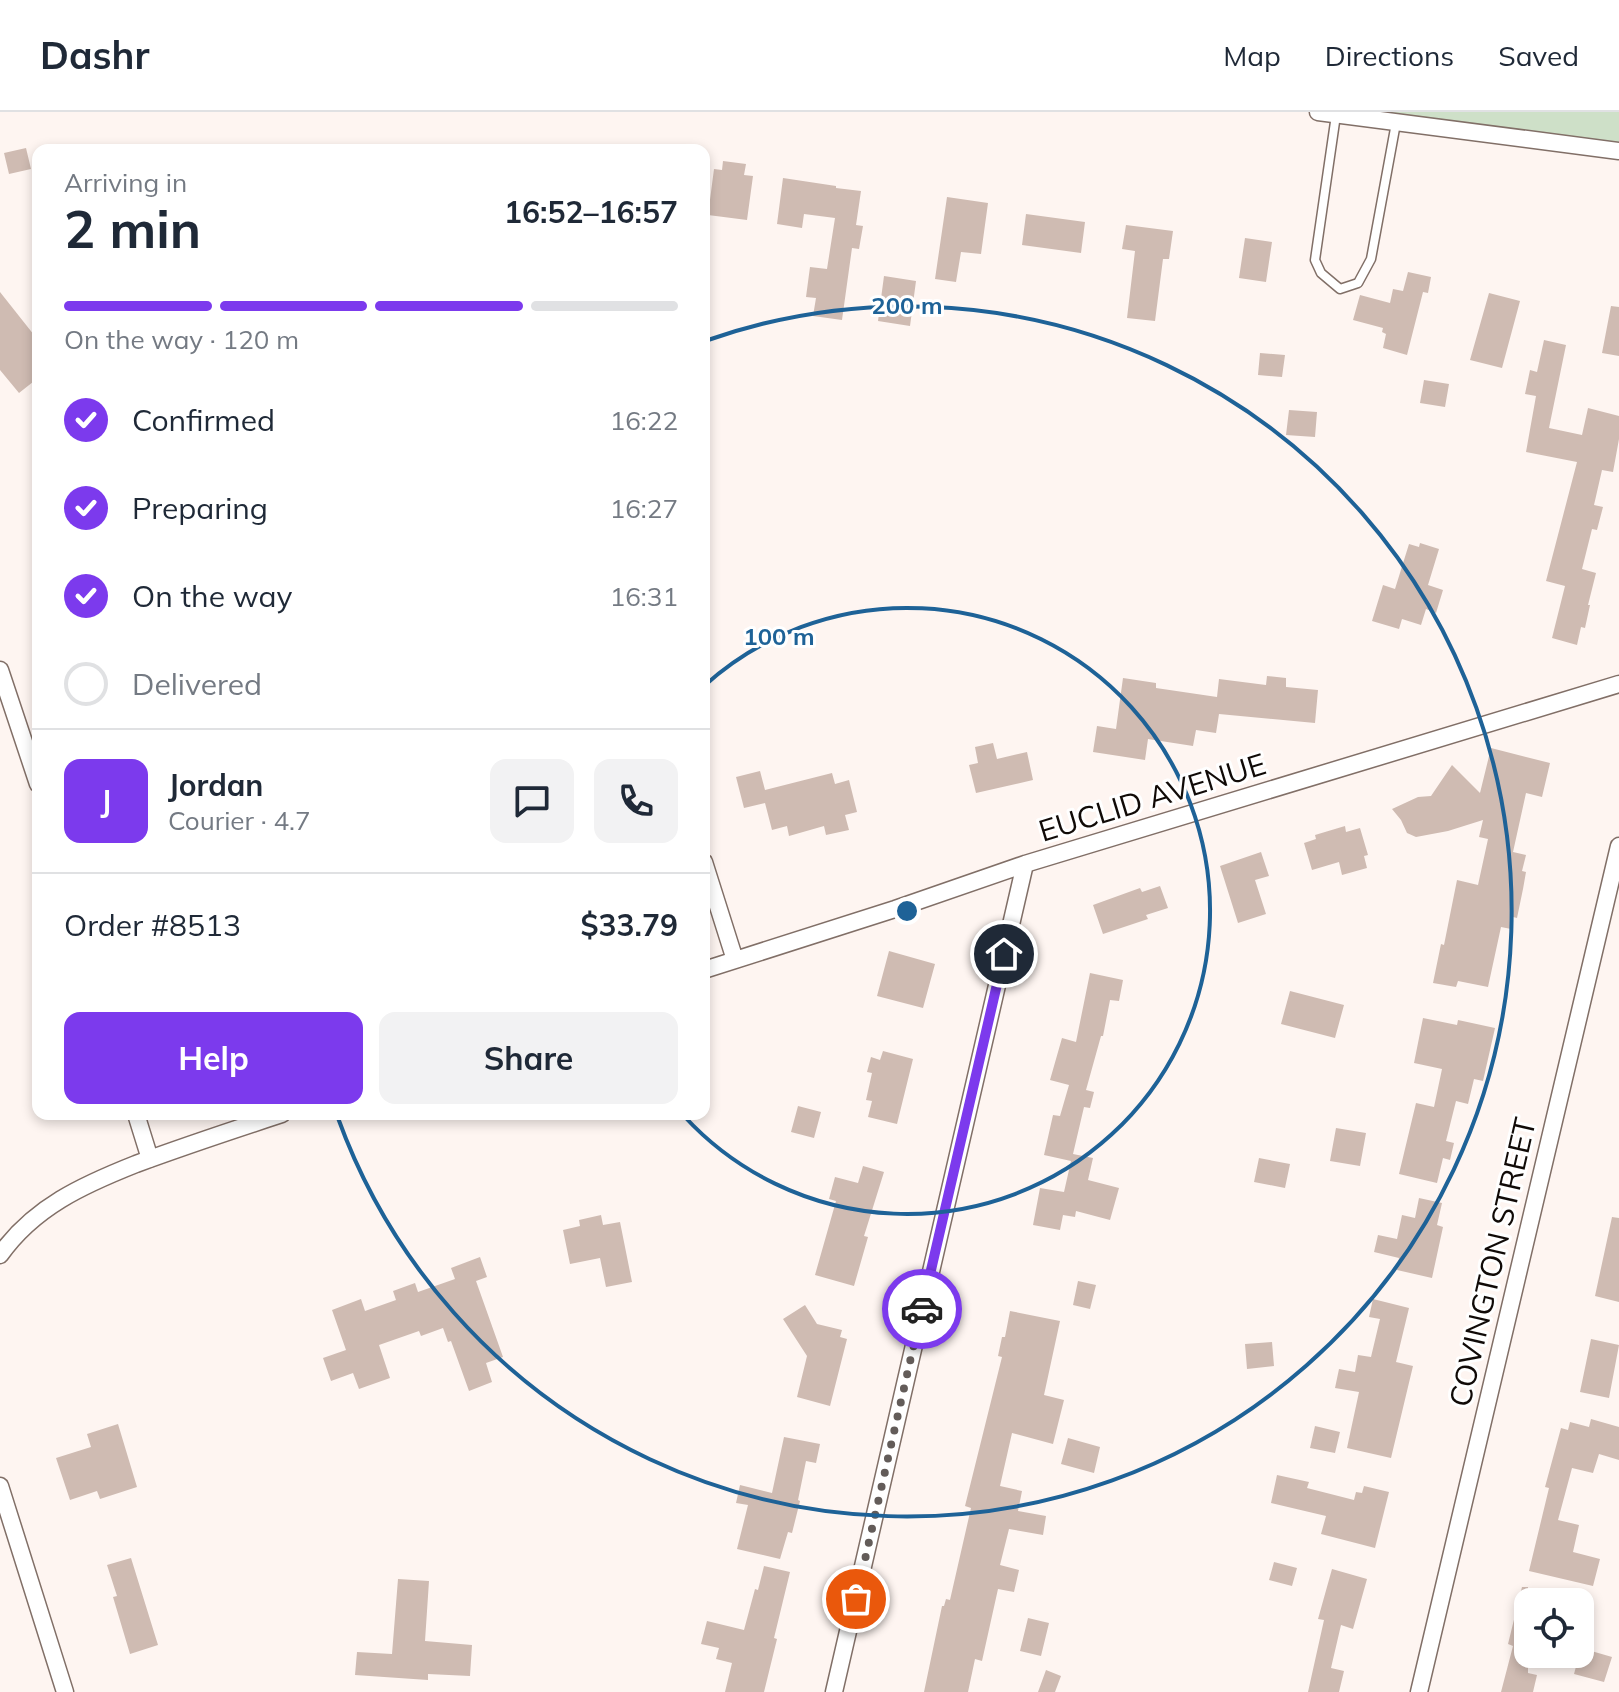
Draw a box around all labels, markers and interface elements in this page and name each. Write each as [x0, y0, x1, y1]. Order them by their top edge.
text: Dashr [40, 31, 149, 79]
text: Map [1223, 38, 1281, 73]
text: Directions [1325, 38, 1454, 73]
text: Saved [1498, 38, 1579, 73]
text: Arriving in [64, 166, 187, 199]
text: 16:52–16:57 [504, 193, 678, 231]
text: 2 min [64, 196, 201, 261]
text: 200 m [871, 290, 943, 320]
text: On the way · 120 m [64, 323, 299, 356]
icon: check [64, 398, 108, 442]
text: Confirmed [132, 401, 275, 439]
text: 16:22 [610, 404, 678, 437]
icon: check [64, 486, 108, 530]
text: Preparing [132, 489, 268, 527]
text: 16:27 [610, 492, 678, 525]
icon: check [64, 574, 108, 618]
text: On the way [132, 577, 292, 615]
text: 16:31 [610, 580, 678, 613]
text: 100 m [743, 621, 815, 651]
text: Delivered [132, 665, 262, 703]
street label: EUCLID AVENUE [1034, 744, 1270, 850]
button: chat [490, 759, 574, 843]
button: phone [594, 759, 678, 843]
text: Jordan [168, 766, 263, 804]
text: J [101, 782, 111, 820]
text: Courier · 4.7 [168, 804, 311, 837]
centre of rings [893, 897, 921, 925]
text: Order #8513 [64, 906, 241, 944]
text: $33.79 [581, 906, 678, 944]
pin [970, 920, 1038, 988]
icon: home [982, 932, 1026, 976]
button: Help [64, 1012, 363, 1104]
button: Share [379, 1012, 678, 1104]
street label: COVINGTON STREET [1440, 1114, 1544, 1410]
courier [882, 1269, 962, 1349]
icon: car [900, 1287, 944, 1331]
pin [822, 1565, 890, 1633]
icon: bag [834, 1577, 878, 1621]
map controls [1514, 1588, 1594, 1668]
button: locate [1514, 1588, 1594, 1668]

